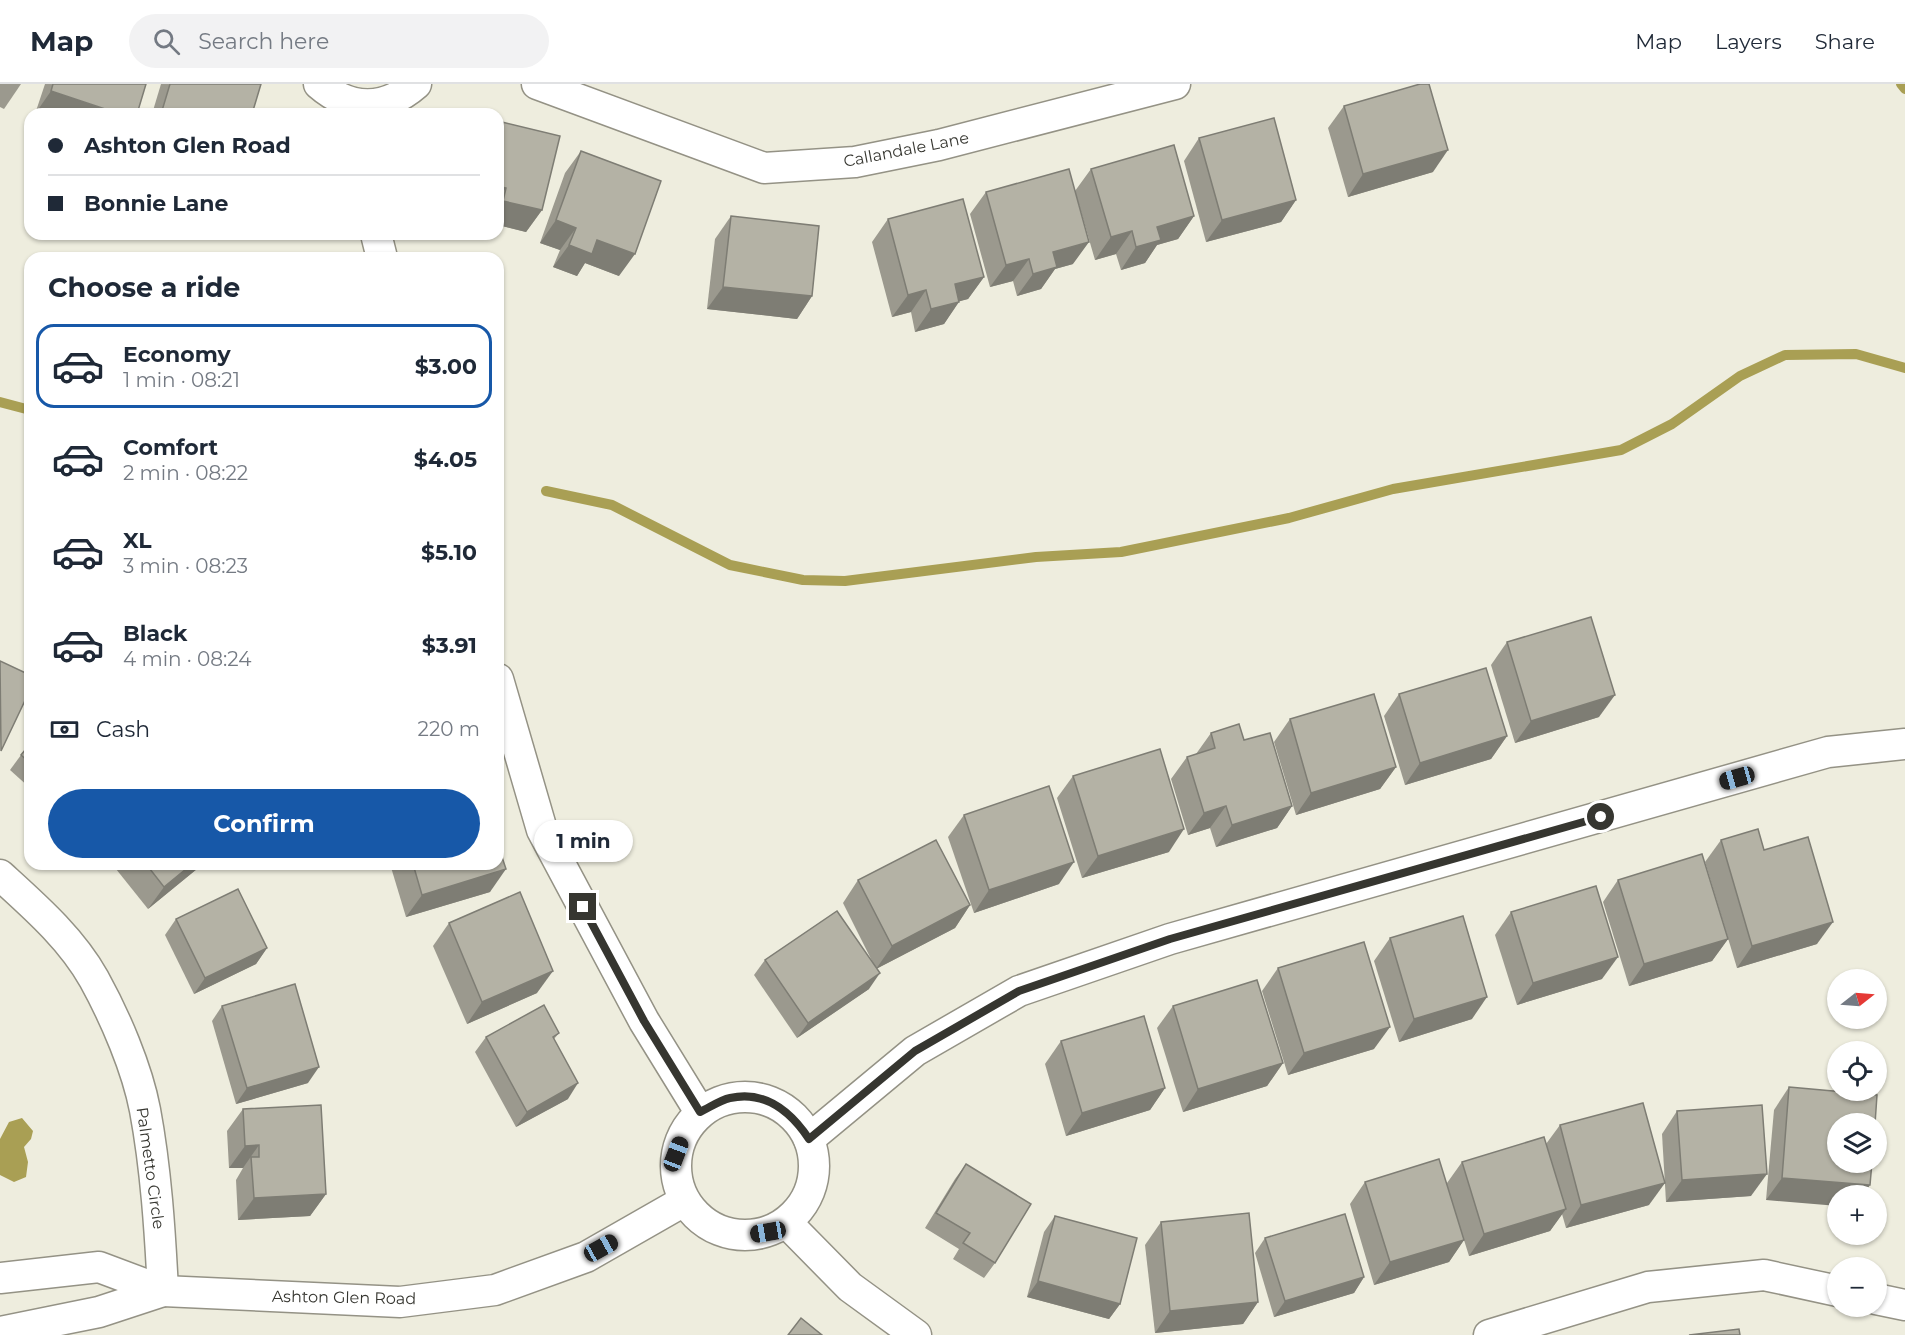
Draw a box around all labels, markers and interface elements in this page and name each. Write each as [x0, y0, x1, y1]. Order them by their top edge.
search box [129, 14, 549, 68]
text: Map [30, 24, 93, 58]
icon: search [150, 25, 183, 58]
text: Search here [198, 28, 329, 55]
text: Map [1635, 29, 1682, 54]
text: Layers [1715, 29, 1782, 54]
text: Share [1815, 29, 1875, 54]
street label: Callandale Lane [842, 128, 970, 171]
text: Ashton Glen Road [84, 132, 291, 159]
text: Bonnie Lane [84, 190, 229, 217]
text: Choose a ride [48, 271, 240, 304]
icon: car [51, 339, 105, 393]
text: Economy [123, 341, 231, 368]
text: $3.00 [415, 353, 477, 380]
text: 1 min · 08:21 [123, 368, 240, 392]
icon: car [51, 432, 105, 486]
text: Comfort [123, 434, 218, 461]
text: $4.05 [414, 446, 477, 473]
text: 2 min · 08:22 [123, 461, 248, 485]
icon: car [51, 525, 105, 579]
text: XL [123, 527, 152, 554]
text: $5.10 [421, 539, 477, 566]
text: 3 min · 08:23 [123, 554, 248, 578]
icon: car [51, 618, 105, 672]
text: Black [123, 620, 187, 647]
text: $3.91 [422, 632, 477, 659]
text: 4 min · 08:24 [123, 647, 251, 671]
icon: cash [48, 713, 81, 746]
text: Cash [96, 716, 150, 743]
text: 220 m [418, 717, 480, 741]
car [1717, 764, 1757, 792]
button: Confirm [48, 789, 480, 858]
route start [1587, 803, 1614, 830]
callout: 1 min [534, 820, 632, 862]
text: 1 min [556, 829, 611, 853]
route end [569, 893, 596, 920]
north arrow [1827, 969, 1887, 1029]
map controls [1827, 969, 1887, 1317]
button: locate [1827, 1041, 1887, 1101]
street label: Palmetto Circle [133, 1106, 168, 1230]
button: layers [1827, 1113, 1887, 1173]
car [661, 1134, 691, 1174]
button: + [1827, 1185, 1887, 1245]
car [749, 1220, 787, 1244]
car [581, 1231, 621, 1265]
button: − [1827, 1257, 1887, 1317]
street label: Ashton Glen Road [272, 1287, 416, 1308]

